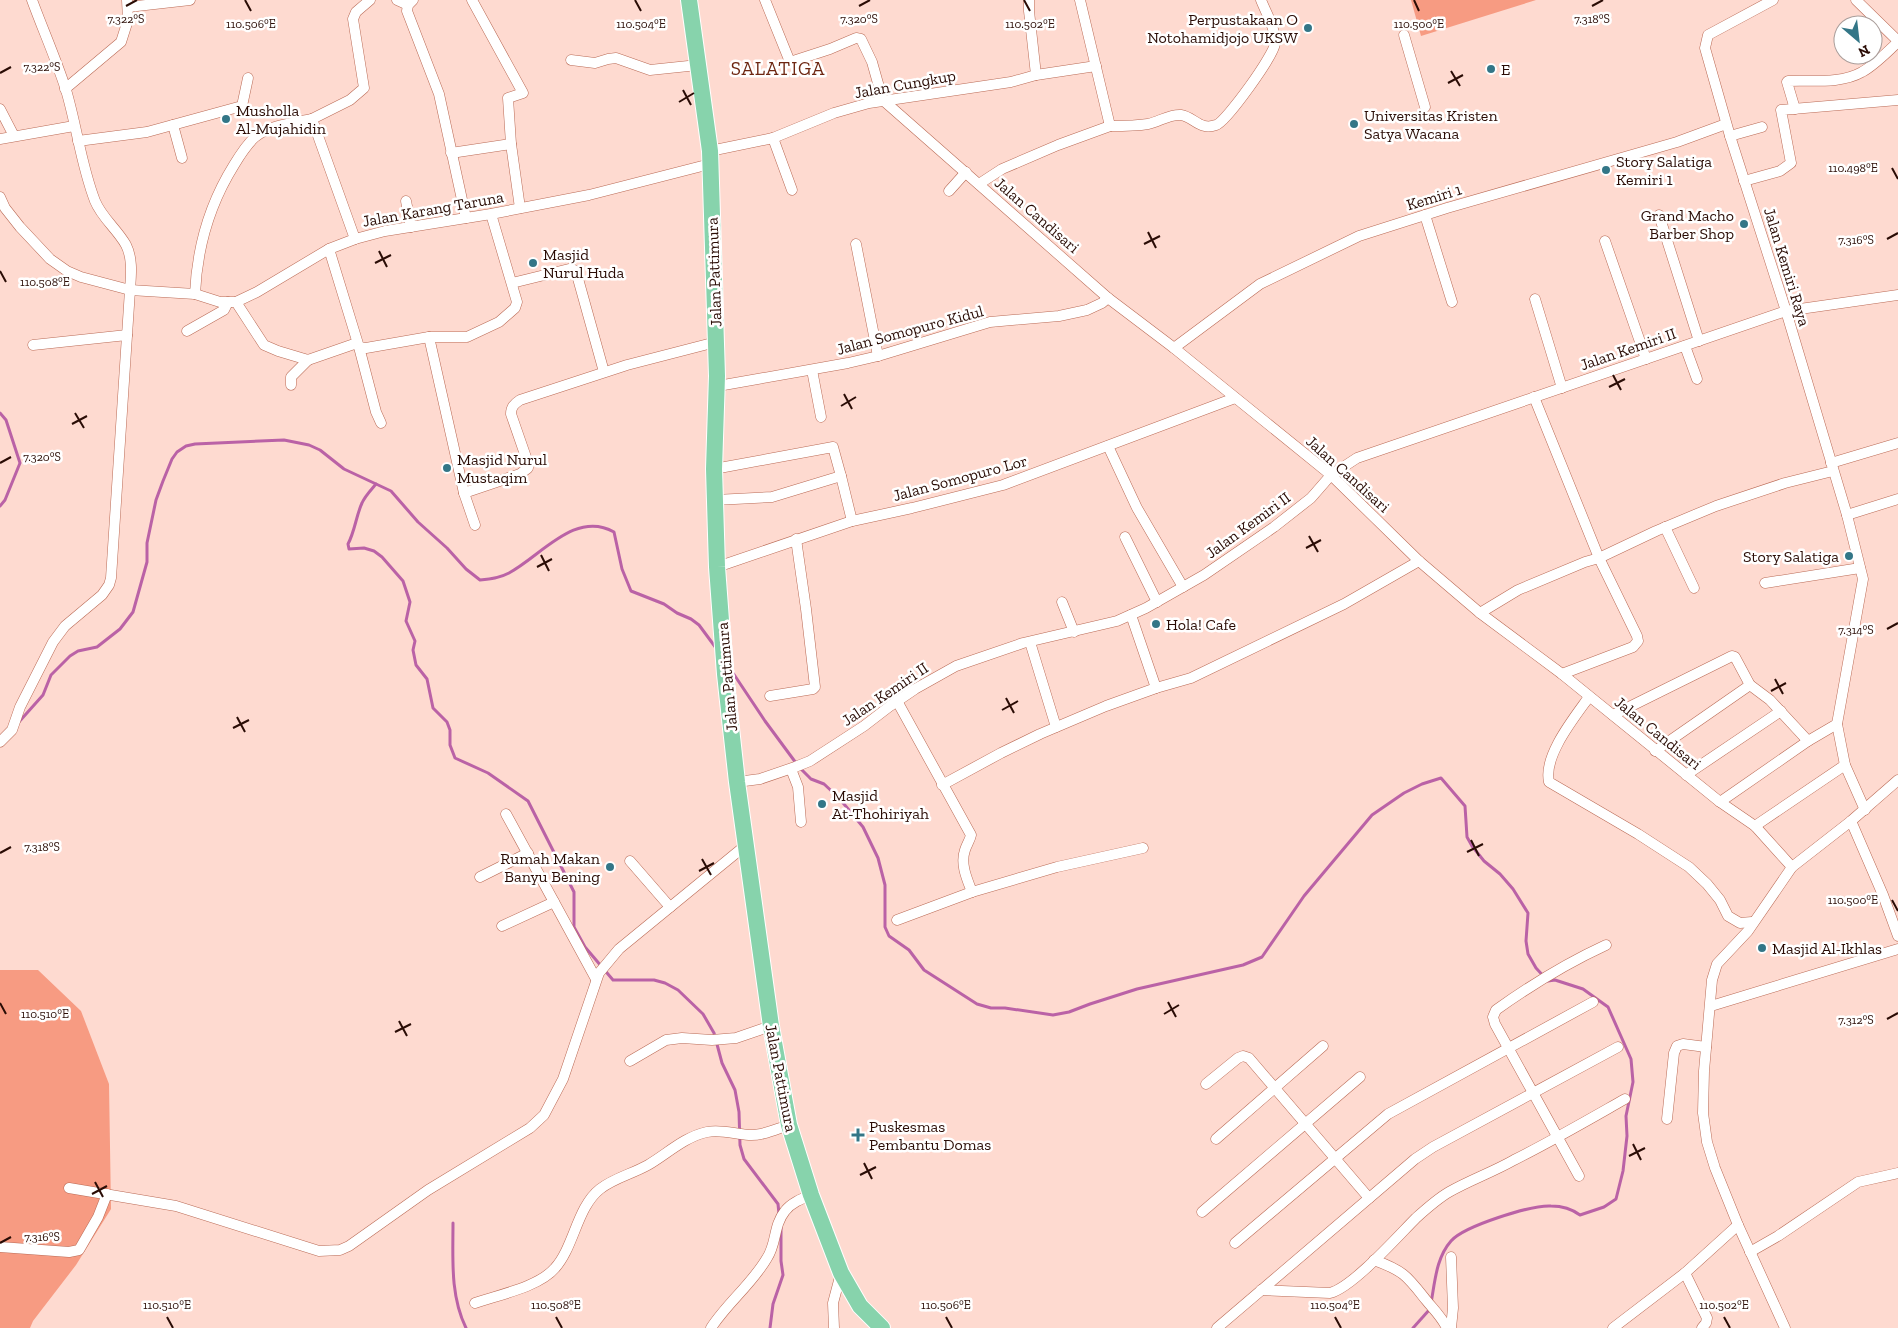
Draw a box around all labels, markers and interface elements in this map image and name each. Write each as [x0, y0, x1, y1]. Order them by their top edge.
place label: Perpustakaan O Notohamidjojo UKSW [1147, 10, 1298, 47]
text: 7.322°S [107, 12, 145, 26]
text: 7.320°S [840, 12, 878, 26]
text: 7.318°S [1574, 12, 1610, 26]
north arrow [1833, 15, 1883, 65]
text: 110.506°E [226, 17, 276, 31]
text: 110.504°E [616, 17, 666, 31]
text: 110.502°E [1005, 17, 1055, 31]
text: 110.500°E [1394, 17, 1444, 31]
marker: Perpustakaan O Notohamidjojo UKSW [1302, 22, 1314, 34]
text: N [1855, 41, 1873, 61]
district label: SALATIGA [731, 57, 825, 80]
text: 7.322°S [23, 60, 61, 74]
place label: E [1501, 60, 1510, 79]
marker: E [1485, 63, 1497, 75]
street label: Jalan Cungkup [853, 66, 957, 102]
place label: Musholla Al-Mujahidin [236, 101, 327, 138]
place label: Universitas Kristen Satya Wacana [1364, 106, 1498, 143]
marker: Musholla Al-Mujahidin [220, 113, 232, 125]
marker: Universitas Kristen Satya Wacana [1348, 118, 1360, 130]
place label: Story Salatiga Kemiri 1 [1616, 152, 1712, 189]
text: 110.498°E [1828, 161, 1878, 175]
marker: Story Salatiga Kemiri 1 [1600, 164, 1612, 176]
street label: Jalan Candisari [991, 173, 1084, 257]
street label: Kemiri 1 [1404, 180, 1464, 214]
street label: Jalan Karang Taruna [361, 187, 505, 231]
street label: Jalan Kemiri Raya [1760, 205, 1814, 329]
place label: Grand Macho Barber Shop [1641, 206, 1734, 243]
street label: Jalan Pattimura [703, 217, 725, 327]
marker: Grand Macho Barber Shop [1738, 218, 1750, 230]
text: 7.316°S [1838, 233, 1874, 247]
place label: Masjid Nurul Huda [543, 245, 625, 282]
marker: Masjid Nurul Huda [527, 257, 539, 269]
text: 110.508°E [20, 275, 70, 289]
street label: Jalan Somopuro Kidul [835, 301, 985, 359]
street label: Jalan Kemiri II [1577, 324, 1679, 374]
street label: Jalan Candisari [1302, 432, 1394, 517]
text: 7.320°S [23, 450, 61, 464]
place label: Masjid Nurul Mustaqim [457, 450, 547, 487]
street label: Jalan Somopuro Lor [891, 451, 1029, 505]
marker: Masjid Nurul Mustaqim [441, 462, 453, 474]
street label: Jalan Kemiri II [1202, 488, 1294, 562]
place label: Story Salatiga [1743, 547, 1839, 566]
marker: Story Salatiga [1843, 550, 1855, 562]
place label: Hola! Cafe [1166, 615, 1236, 634]
marker: Hola! Cafe [1150, 618, 1162, 630]
street label: Jalan Pattimura [713, 621, 741, 733]
text: 7.314°S [1838, 623, 1874, 637]
street label: Jalan Kemiri II [838, 658, 932, 730]
street label: Jalan Candisari [1611, 692, 1705, 774]
place label: Masjid At-Thohiriyah [832, 786, 929, 823]
marker: Masjid At-Thohiriyah [816, 798, 828, 810]
text: 7.318°S [24, 840, 60, 854]
place label: Rumah Makan Banyu Bening [500, 849, 601, 886]
marker: Rumah Makan Banyu Bening [604, 861, 616, 873]
text: 110.500°E [1828, 893, 1878, 907]
place label: Masjid Al-Ikhlas [1772, 939, 1882, 958]
marker: Masjid Al-Ikhlas [1756, 942, 1768, 954]
text: 110.510°E [21, 1007, 69, 1021]
text: 7.312°S [1838, 1013, 1874, 1027]
street label: Jalan Pattimura [761, 1022, 801, 1134]
place label: Puskesmas Pembantu Domas [869, 1117, 991, 1154]
marker: Puskesmas Pembantu Domas [851, 1128, 865, 1142]
text: 7.316°S [24, 1230, 60, 1244]
text: 110.510°E [143, 1298, 191, 1312]
text: 110.508°E [531, 1298, 581, 1312]
text: 110.506°E [921, 1298, 971, 1312]
text: 110.504°E [1310, 1298, 1360, 1312]
text: 110.502°E [1699, 1298, 1749, 1312]

